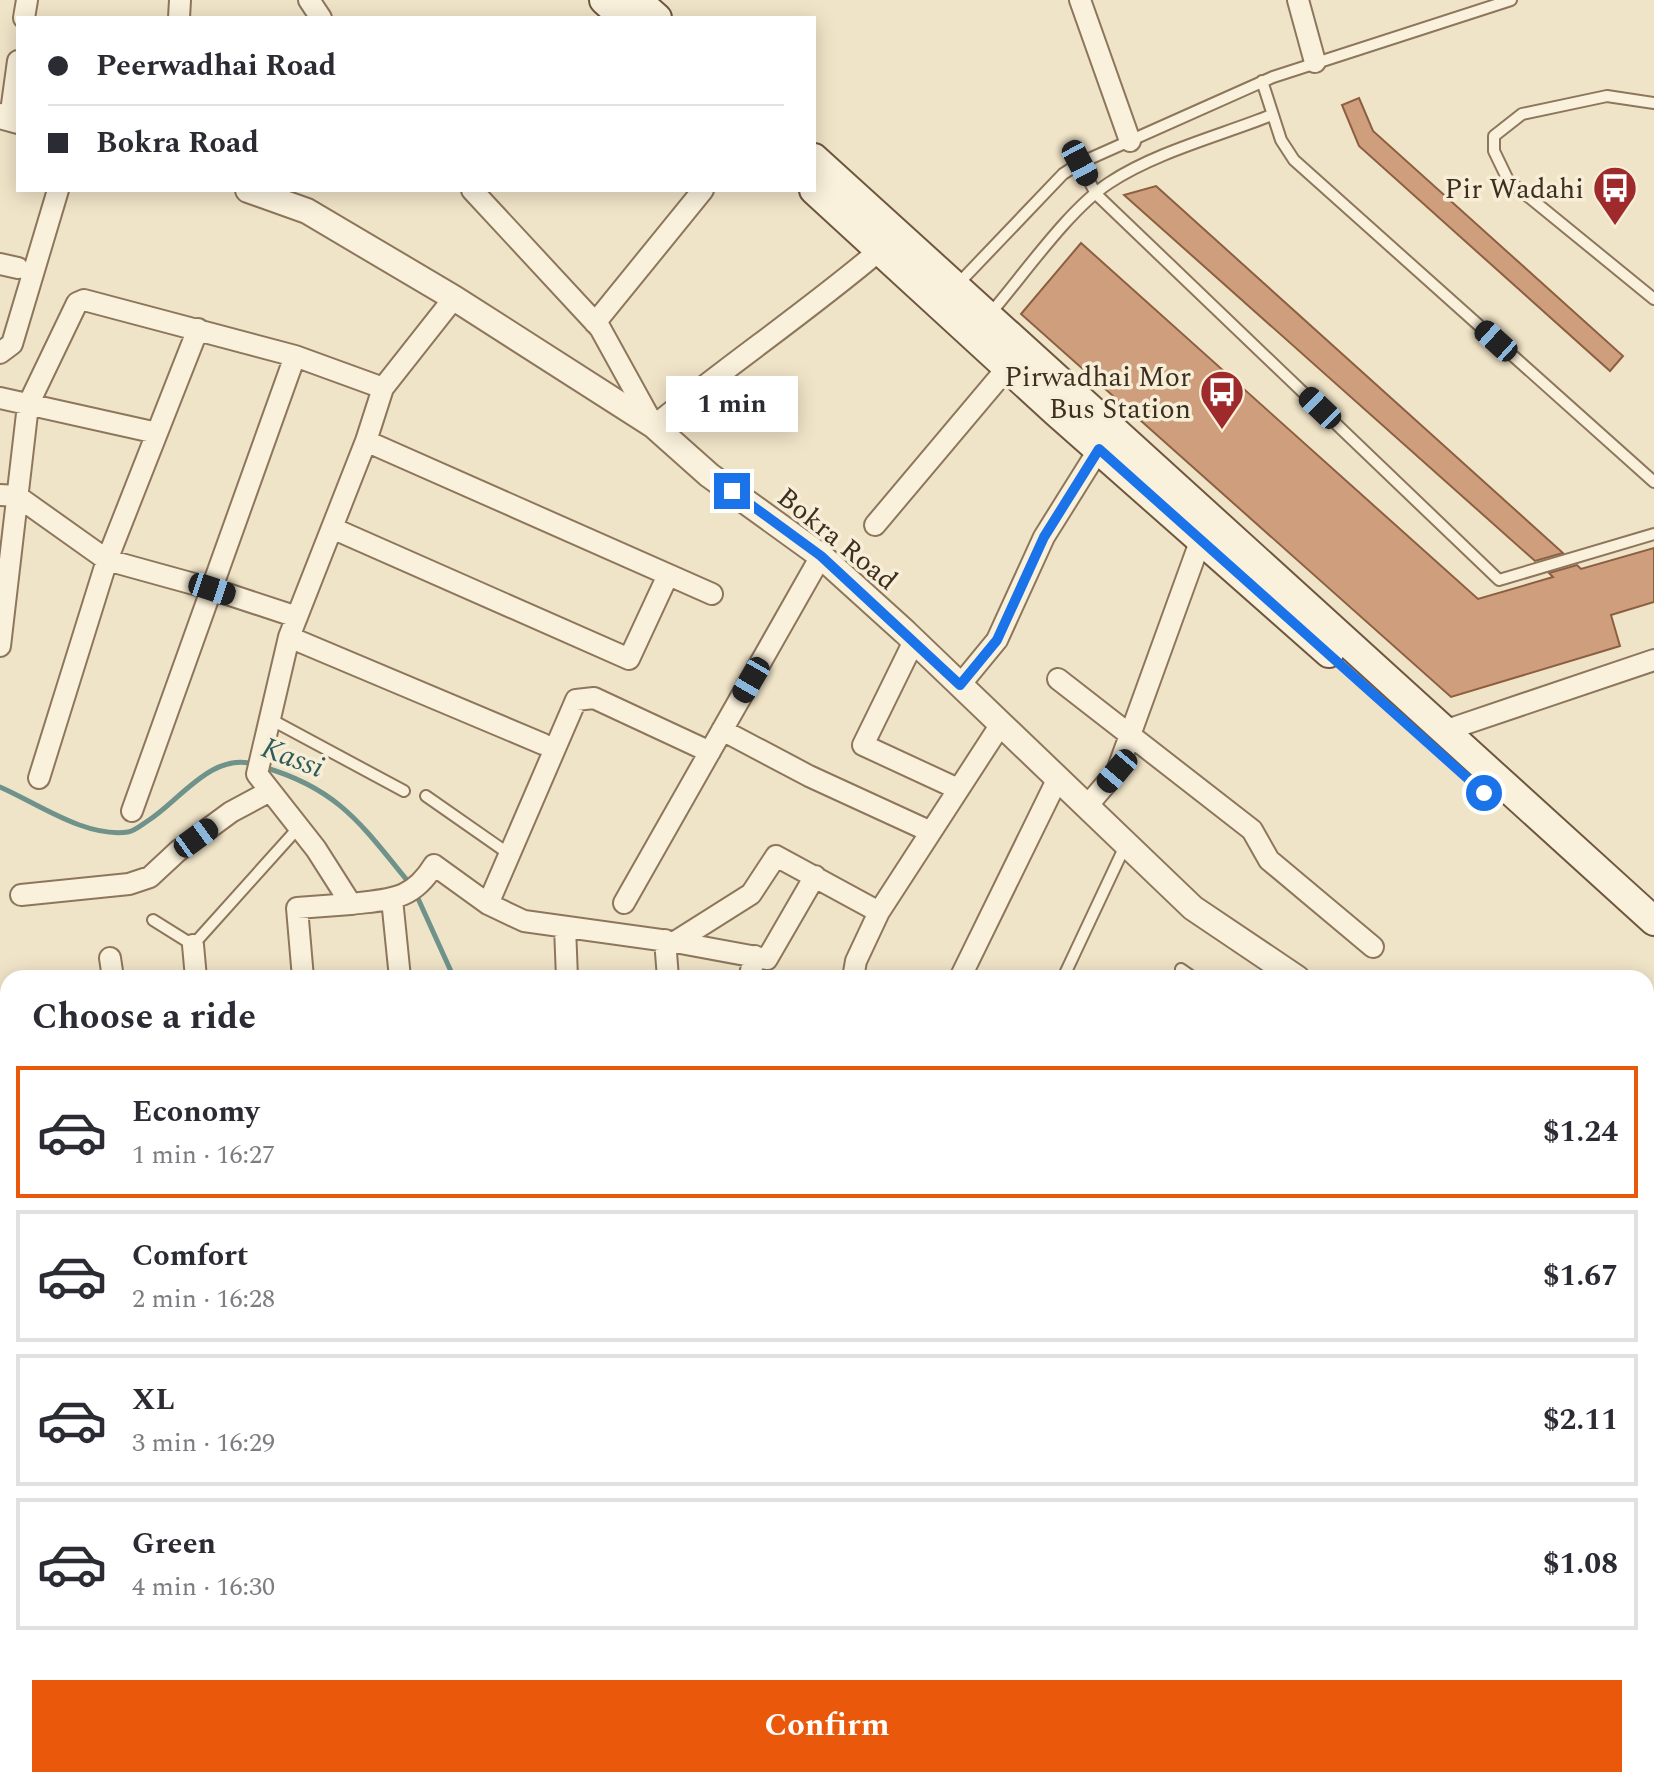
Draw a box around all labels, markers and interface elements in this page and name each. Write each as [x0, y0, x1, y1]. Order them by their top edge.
text: Peerwadhai Road [96, 43, 336, 89]
text: Bokra Road [96, 120, 259, 166]
car [1058, 136, 1102, 190]
bus stop icon: Pir Wadahi [1591, 164, 1639, 227]
place label: Pir Wadahi [1445, 168, 1584, 211]
car [1470, 316, 1522, 366]
place label: Pirwadhai Mor Bus Station [1004, 356, 1191, 431]
bus stop icon: Pirwadhai Mor Bus Station [1198, 368, 1246, 431]
callout: 1 min [666, 375, 798, 431]
car [1294, 383, 1346, 433]
text: 1 min [697, 384, 767, 424]
route end [714, 473, 750, 509]
street label: Bokra Road [767, 477, 907, 601]
car [185, 570, 239, 608]
car [729, 653, 773, 707]
water label: Kassi [255, 725, 331, 791]
car [1092, 745, 1142, 797]
route start [1466, 775, 1502, 811]
car [170, 814, 222, 862]
text: Choose a ride [32, 990, 256, 1045]
text: Economy [132, 1089, 259, 1135]
icon: car [36, 1096, 108, 1168]
text: $1.24 [1543, 1109, 1618, 1155]
text: 1 min · 16:27 [132, 1135, 275, 1175]
text: Comfort [132, 1233, 248, 1279]
icon: car [36, 1240, 108, 1312]
text: $1.67 [1543, 1253, 1618, 1299]
text: 2 min · 16:28 [132, 1279, 275, 1319]
text: XL [132, 1377, 175, 1423]
icon: car [36, 1384, 108, 1456]
text: $2.11 [1543, 1397, 1618, 1443]
text: 3 min · 16:29 [132, 1423, 275, 1463]
text: Green [132, 1521, 216, 1567]
icon: car [36, 1528, 108, 1600]
text: $1.08 [1543, 1541, 1618, 1587]
text: 4 min · 16:30 [132, 1567, 275, 1607]
button: Confirm [32, 1680, 1622, 1772]

